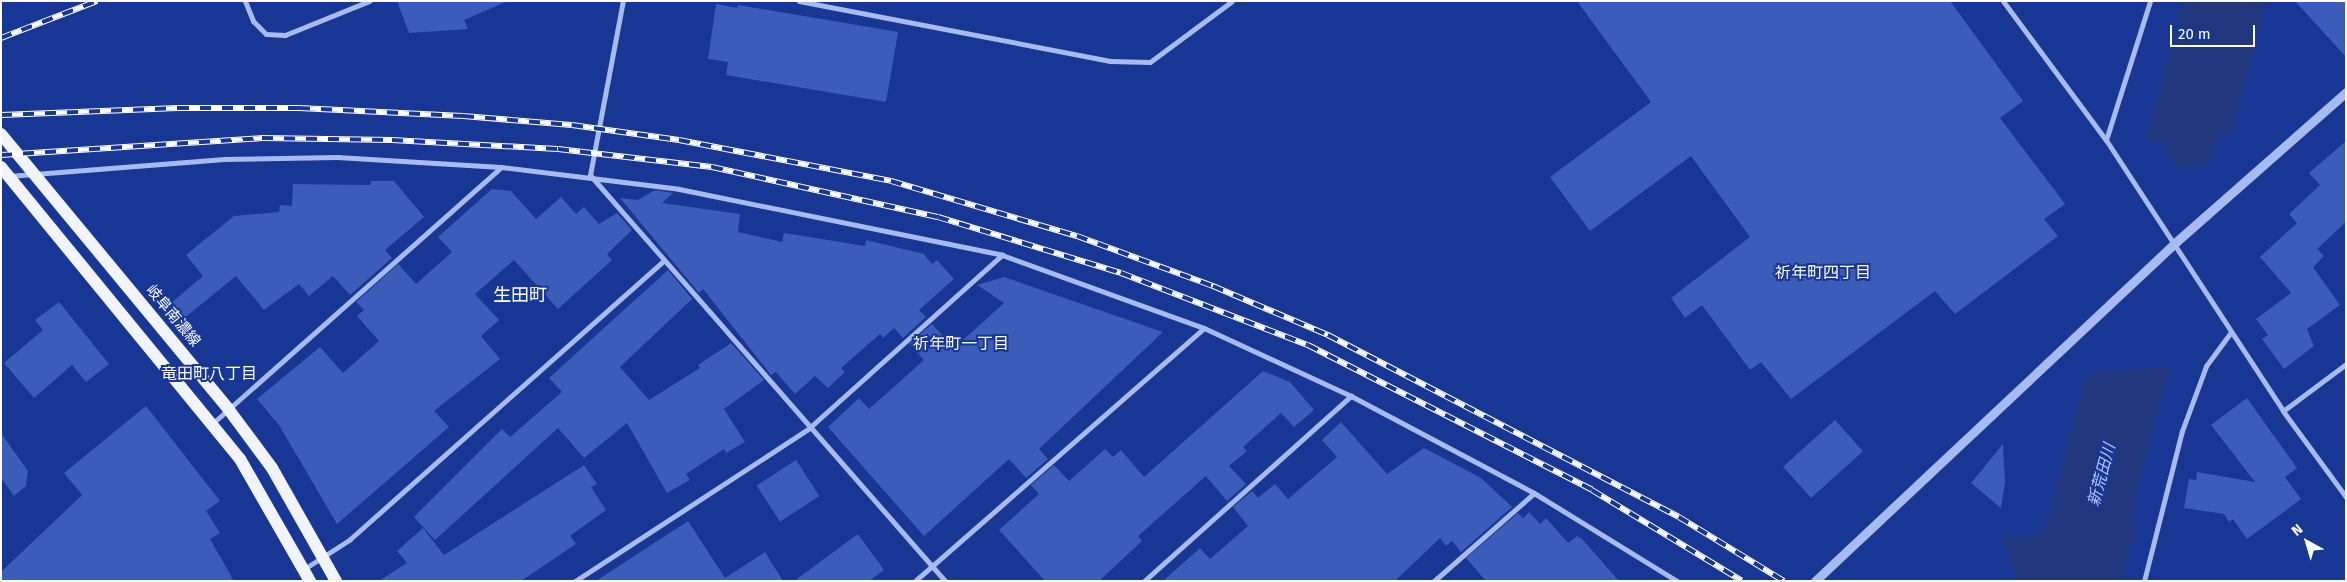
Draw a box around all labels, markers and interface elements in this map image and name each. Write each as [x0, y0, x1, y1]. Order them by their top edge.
scale bar [2172, 15, 2257, 47]
text: 20 m [2178, 25, 2211, 43]
district label: 祈年町四丁目 [1775, 263, 1871, 283]
street label: 岐阜南濃線 [142, 281, 204, 351]
district label: 生田町 [493, 284, 547, 306]
district label: 祈年町一丁目 [913, 334, 1009, 354]
district label: 竜田町八丁目 [161, 364, 257, 384]
water label: 新荒田川 [2084, 442, 2120, 508]
north arrow [2282, 517, 2332, 567]
text: N [2288, 520, 2306, 539]

